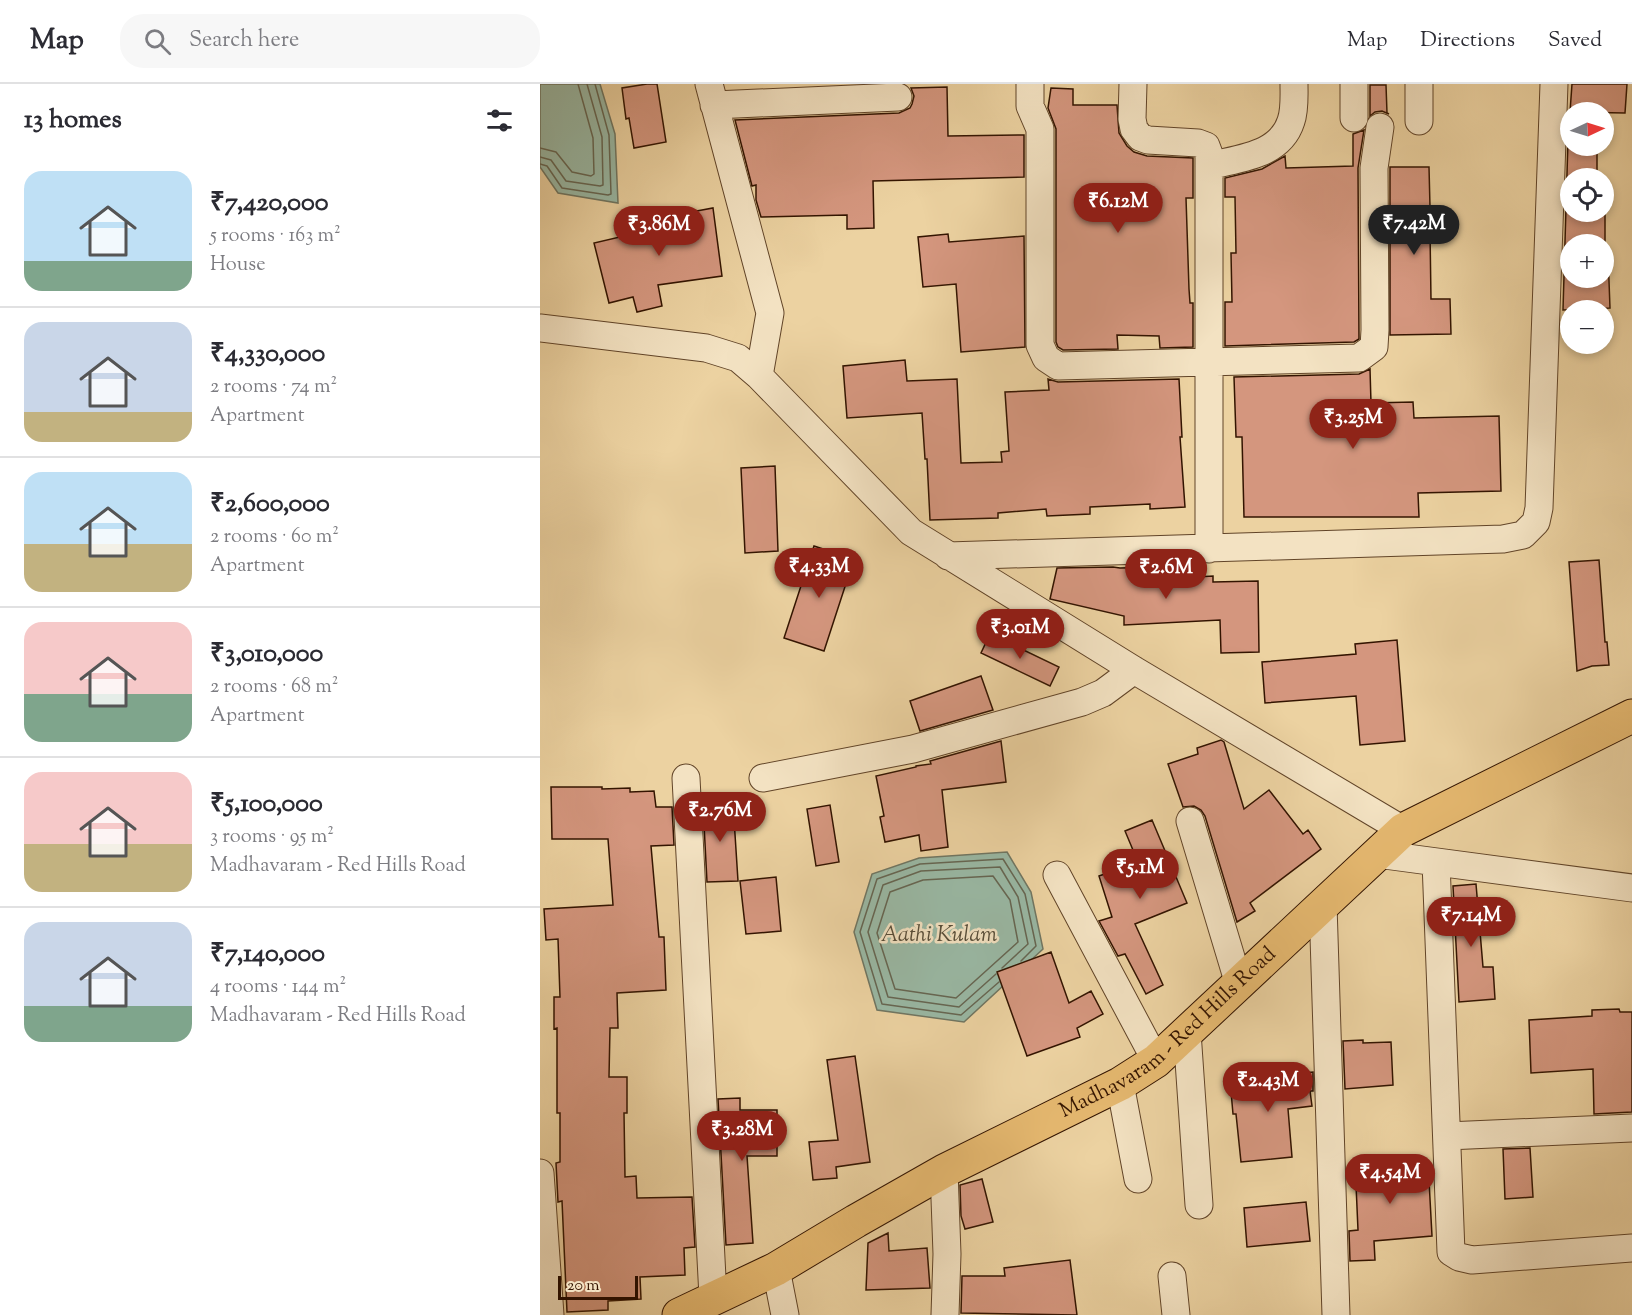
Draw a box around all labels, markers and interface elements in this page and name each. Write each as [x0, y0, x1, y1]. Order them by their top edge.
search box [120, 14, 540, 68]
text: Map [30, 21, 84, 61]
icon: search [141, 25, 174, 58]
text: Search here [189, 25, 299, 57]
text: Map [1347, 26, 1387, 56]
text: Directions [1420, 26, 1515, 56]
text: Saved [1548, 26, 1602, 56]
text: 13 homes [24, 102, 122, 139]
north arrow [1560, 102, 1614, 156]
map controls [1560, 102, 1614, 354]
icon: filters [483, 104, 516, 137]
button: locate [1560, 168, 1614, 222]
pin: ₹6.12M [1069, 183, 1167, 234]
text: ₹7,420,000 [210, 185, 329, 222]
text: ₹6.12M [1088, 188, 1148, 217]
icon: home [72, 195, 144, 267]
pin: ₹7.42M [1365, 205, 1463, 256]
pin: ₹3.86M [610, 206, 708, 257]
text: ₹7.42M [1382, 210, 1446, 239]
text: ₹3.86M [628, 211, 690, 240]
text: 5 rooms · 163 m² [210, 222, 341, 251]
button: + [1560, 234, 1614, 288]
text: House [210, 251, 265, 280]
button: − [1560, 300, 1614, 354]
text: ₹4,330,000 [210, 336, 325, 373]
icon: home [72, 346, 144, 418]
text: 2 rooms · 74 m² [210, 373, 337, 402]
pin: ₹3.25M [1304, 399, 1402, 450]
text: Apartment [210, 402, 305, 431]
text: ₹3.25M [1323, 404, 1383, 433]
text: ₹2,600,000 [210, 486, 330, 523]
icon: home [72, 496, 144, 568]
text: 2 rooms · 60 m² [210, 523, 339, 552]
pin: ₹4.33M [770, 548, 868, 599]
pin: ₹2.6M [1124, 549, 1208, 600]
text: Apartment [210, 552, 305, 581]
text: ₹4.33M [788, 553, 850, 582]
text: ₹2.6M [1139, 554, 1193, 583]
pin: ₹3.01M [971, 609, 1069, 660]
text: ₹3.01M [990, 614, 1050, 643]
text: ₹3,010,000 [210, 636, 323, 673]
icon: home [72, 646, 144, 718]
text: 2 rooms · 68 m² [210, 673, 338, 702]
text: Apartment [210, 702, 305, 731]
text: ₹5,100,000 [210, 786, 323, 823]
pin: ₹2.76M [671, 792, 769, 843]
icon: home [72, 796, 144, 868]
text: ₹2.76M [688, 797, 752, 826]
text: 3 rooms · 95 m² [210, 823, 334, 852]
pin: ₹5.1M [1098, 849, 1182, 900]
text: Madhavaram - Red Hills Road [210, 852, 466, 881]
text: ₹5.1M [1116, 854, 1164, 883]
pin: ₹7.14M [1422, 897, 1520, 948]
text: ₹7.14M [1441, 902, 1501, 931]
water label: Aathi Kulam [881, 920, 997, 952]
text: ₹7,140,000 [210, 936, 325, 973]
street label: Madhavaram - Red Hills Road [1055, 940, 1284, 1126]
icon: home [72, 946, 144, 1018]
text: 4 rooms · 144 m² [210, 973, 346, 1002]
text: Madhavaram - Red Hills Road [210, 1002, 466, 1031]
pin: ₹2.43M [1219, 1062, 1317, 1113]
text: ₹2.43M [1237, 1067, 1299, 1096]
pin: ₹3.28M [693, 1111, 791, 1162]
text: ₹3.28M [711, 1116, 773, 1145]
pin: ₹4.54M [1341, 1154, 1439, 1205]
text: ₹4.54M [1359, 1159, 1421, 1188]
scale bar [558, 1273, 638, 1300]
text: 20 m [567, 1275, 600, 1298]

